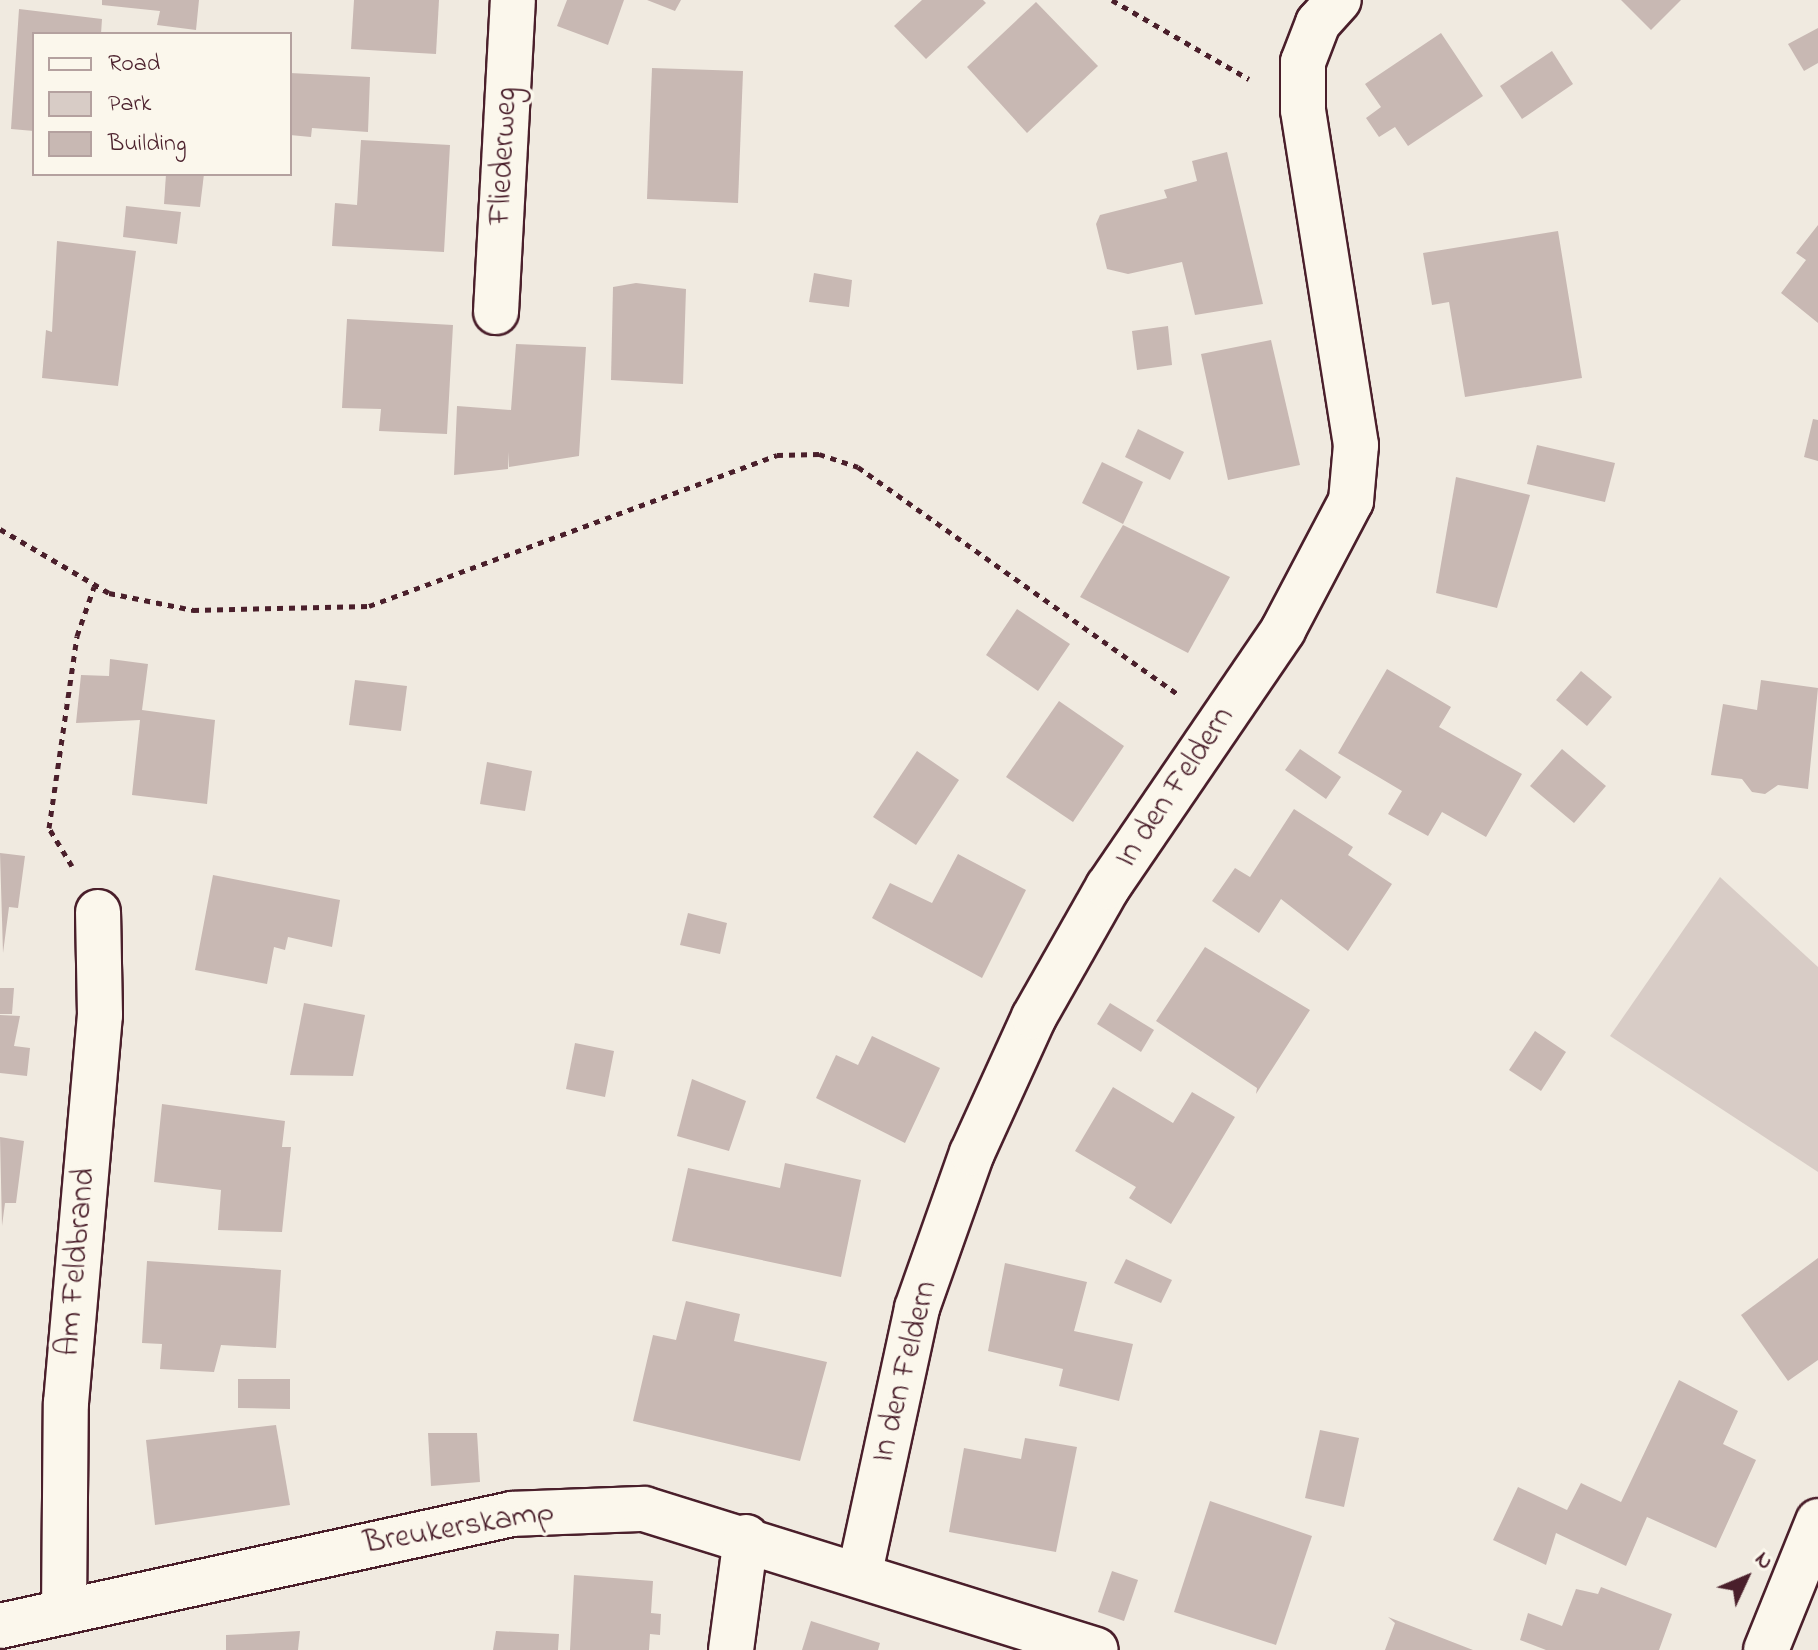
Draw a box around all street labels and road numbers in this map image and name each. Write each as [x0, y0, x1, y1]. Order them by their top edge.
street label: Fliederweg [482, 86, 528, 226]
street label: In den Feldern [1108, 700, 1244, 876]
street label: Am Feldbrand [51, 1166, 105, 1358]
street label: In den Feldern [865, 1277, 947, 1467]
street label: Breukerskamp [361, 1493, 557, 1565]

